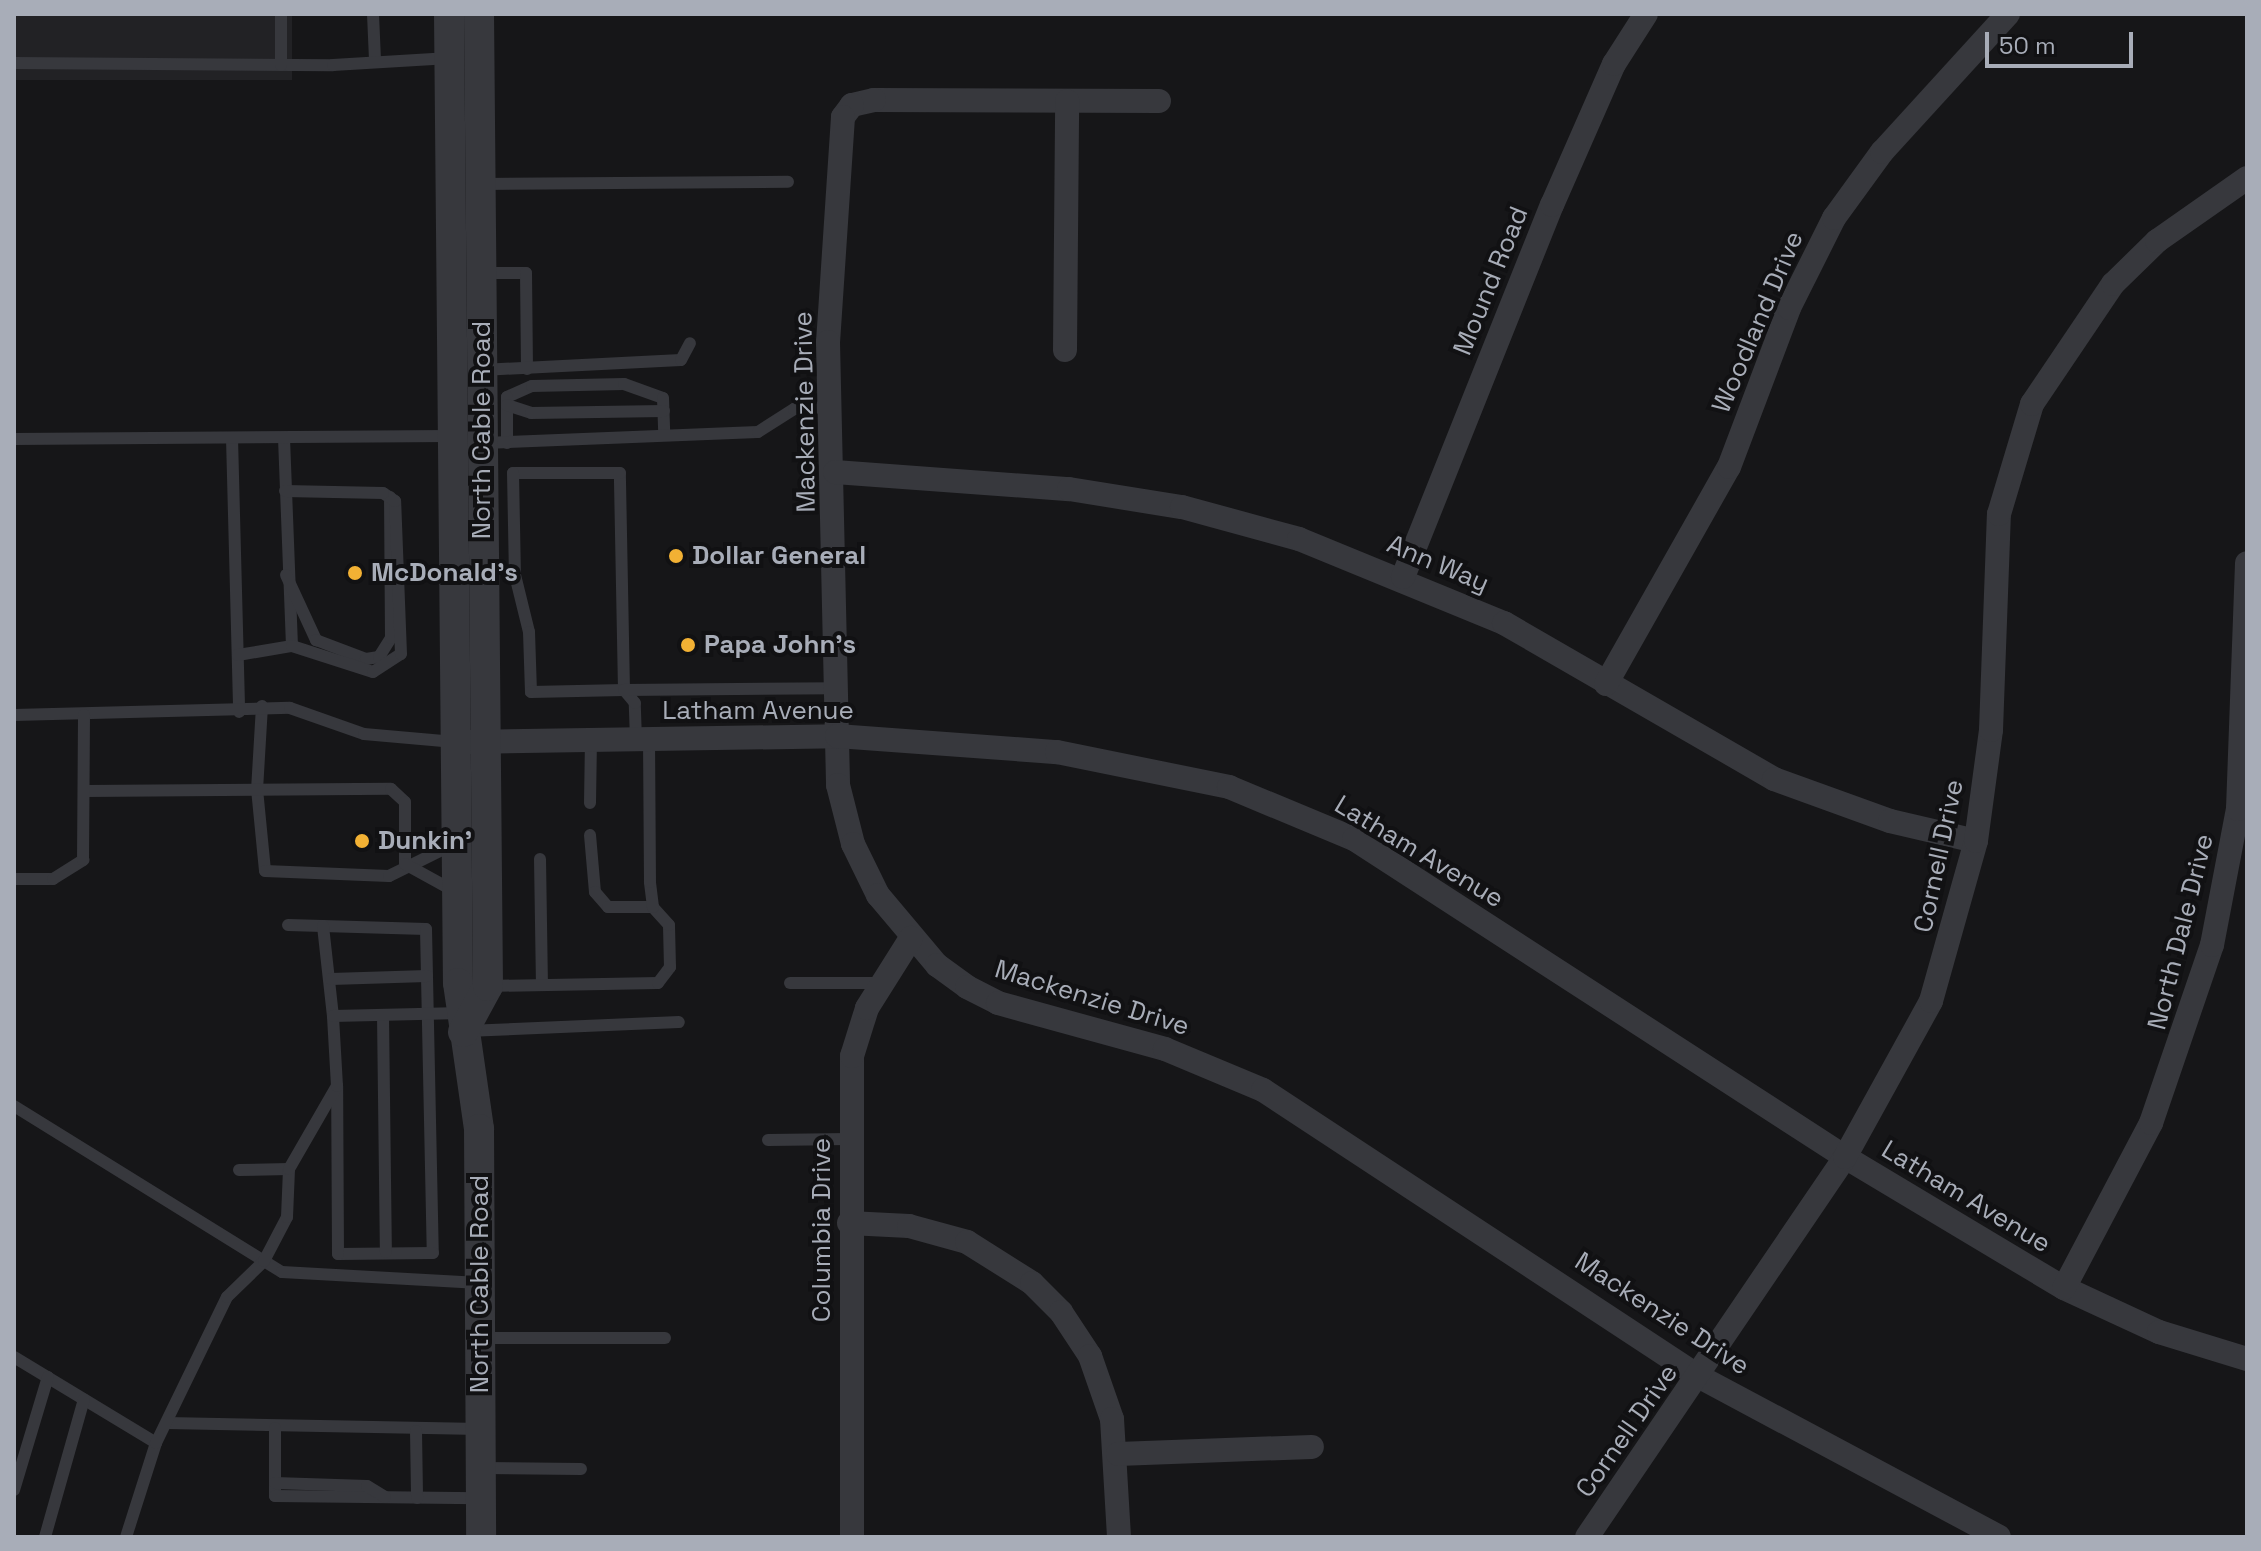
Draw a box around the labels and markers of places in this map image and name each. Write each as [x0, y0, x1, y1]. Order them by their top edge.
place label: Dollar General [692, 540, 866, 572]
marker: Dollar General [667, 547, 685, 565]
place label: McDonald's [371, 557, 518, 589]
marker: McDonald's [346, 564, 364, 582]
place label: Papa John's [704, 629, 856, 661]
marker: Papa John's [679, 636, 697, 654]
place label: Dunkin' [378, 825, 472, 857]
marker: Dunkin' [353, 832, 371, 850]

